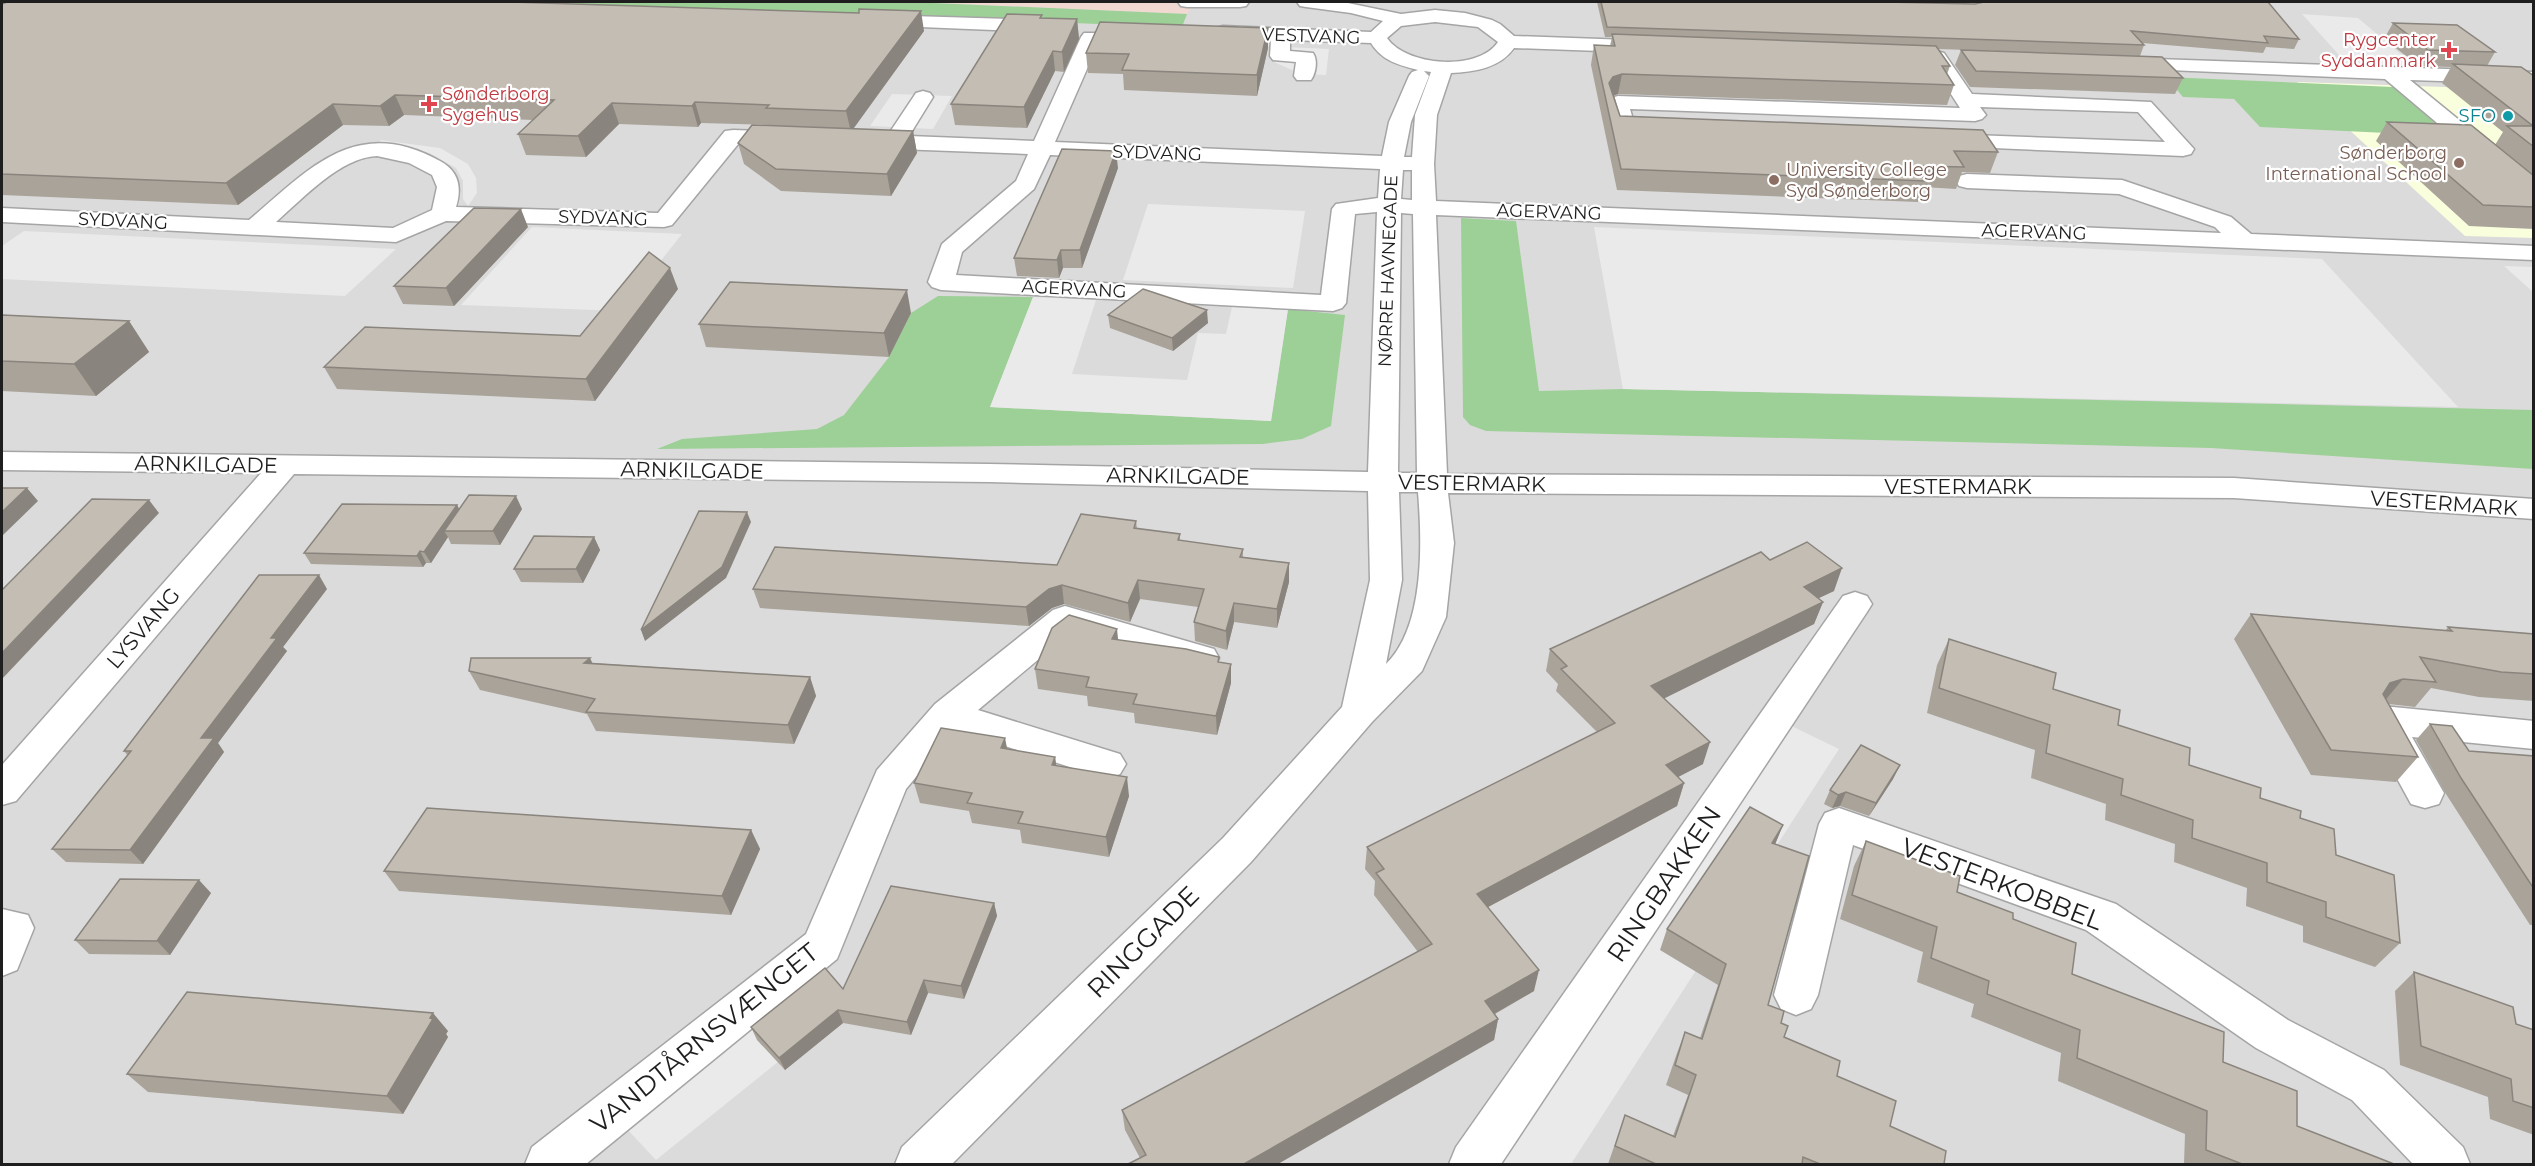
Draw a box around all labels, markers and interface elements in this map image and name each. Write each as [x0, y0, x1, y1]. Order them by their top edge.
street label: VESTVANG [1261, 23, 1361, 49]
place label: Rygcenter Syddanmark [2321, 29, 2436, 72]
marker: Rygcenter Syddanmark [2440, 41, 2458, 59]
place label: Sønderborg Sygehus [442, 83, 550, 126]
marker: Sønderborg Sygehus [420, 95, 438, 113]
place label: SFO [2459, 105, 2496, 127]
marker: SFO [2501, 109, 2515, 123]
street label: SYDVANG [1112, 140, 1202, 166]
place label: Sønderborg International School [2265, 142, 2447, 185]
marker: Sønderborg International School [2452, 156, 2466, 170]
place label: University College Syd Sønderborg [1786, 159, 1947, 202]
marker: University College Syd Sønderborg [1767, 173, 1781, 187]
street label: NØRRE HAVNEGADE [1374, 175, 1402, 367]
street label: AGERVANG [1496, 199, 1602, 225]
street label: SYDVANG [558, 205, 648, 231]
street label: SYDVANG [78, 208, 168, 234]
street label: AGERVANG [1981, 219, 2087, 245]
street label: AGERVANG [1021, 275, 1127, 303]
street label: ARNKILGADE [134, 450, 278, 478]
street label: ARNKILGADE [620, 456, 764, 484]
street label: ARNKILGADE [1106, 462, 1250, 490]
street label: VESTERMARK [1398, 469, 1546, 497]
street label: VESTERMARK [1884, 474, 2032, 499]
street label: VESTERMARK [2370, 485, 2519, 521]
street label: LYSVANG [101, 582, 185, 674]
street label: RINGBAKKEN [1600, 800, 1728, 968]
street label: VESTERKOBBEL [1897, 831, 2108, 937]
street label: RINGGADE [1080, 879, 1206, 1005]
street label: VANDTÅRNSVÆNGET [583, 936, 825, 1140]

